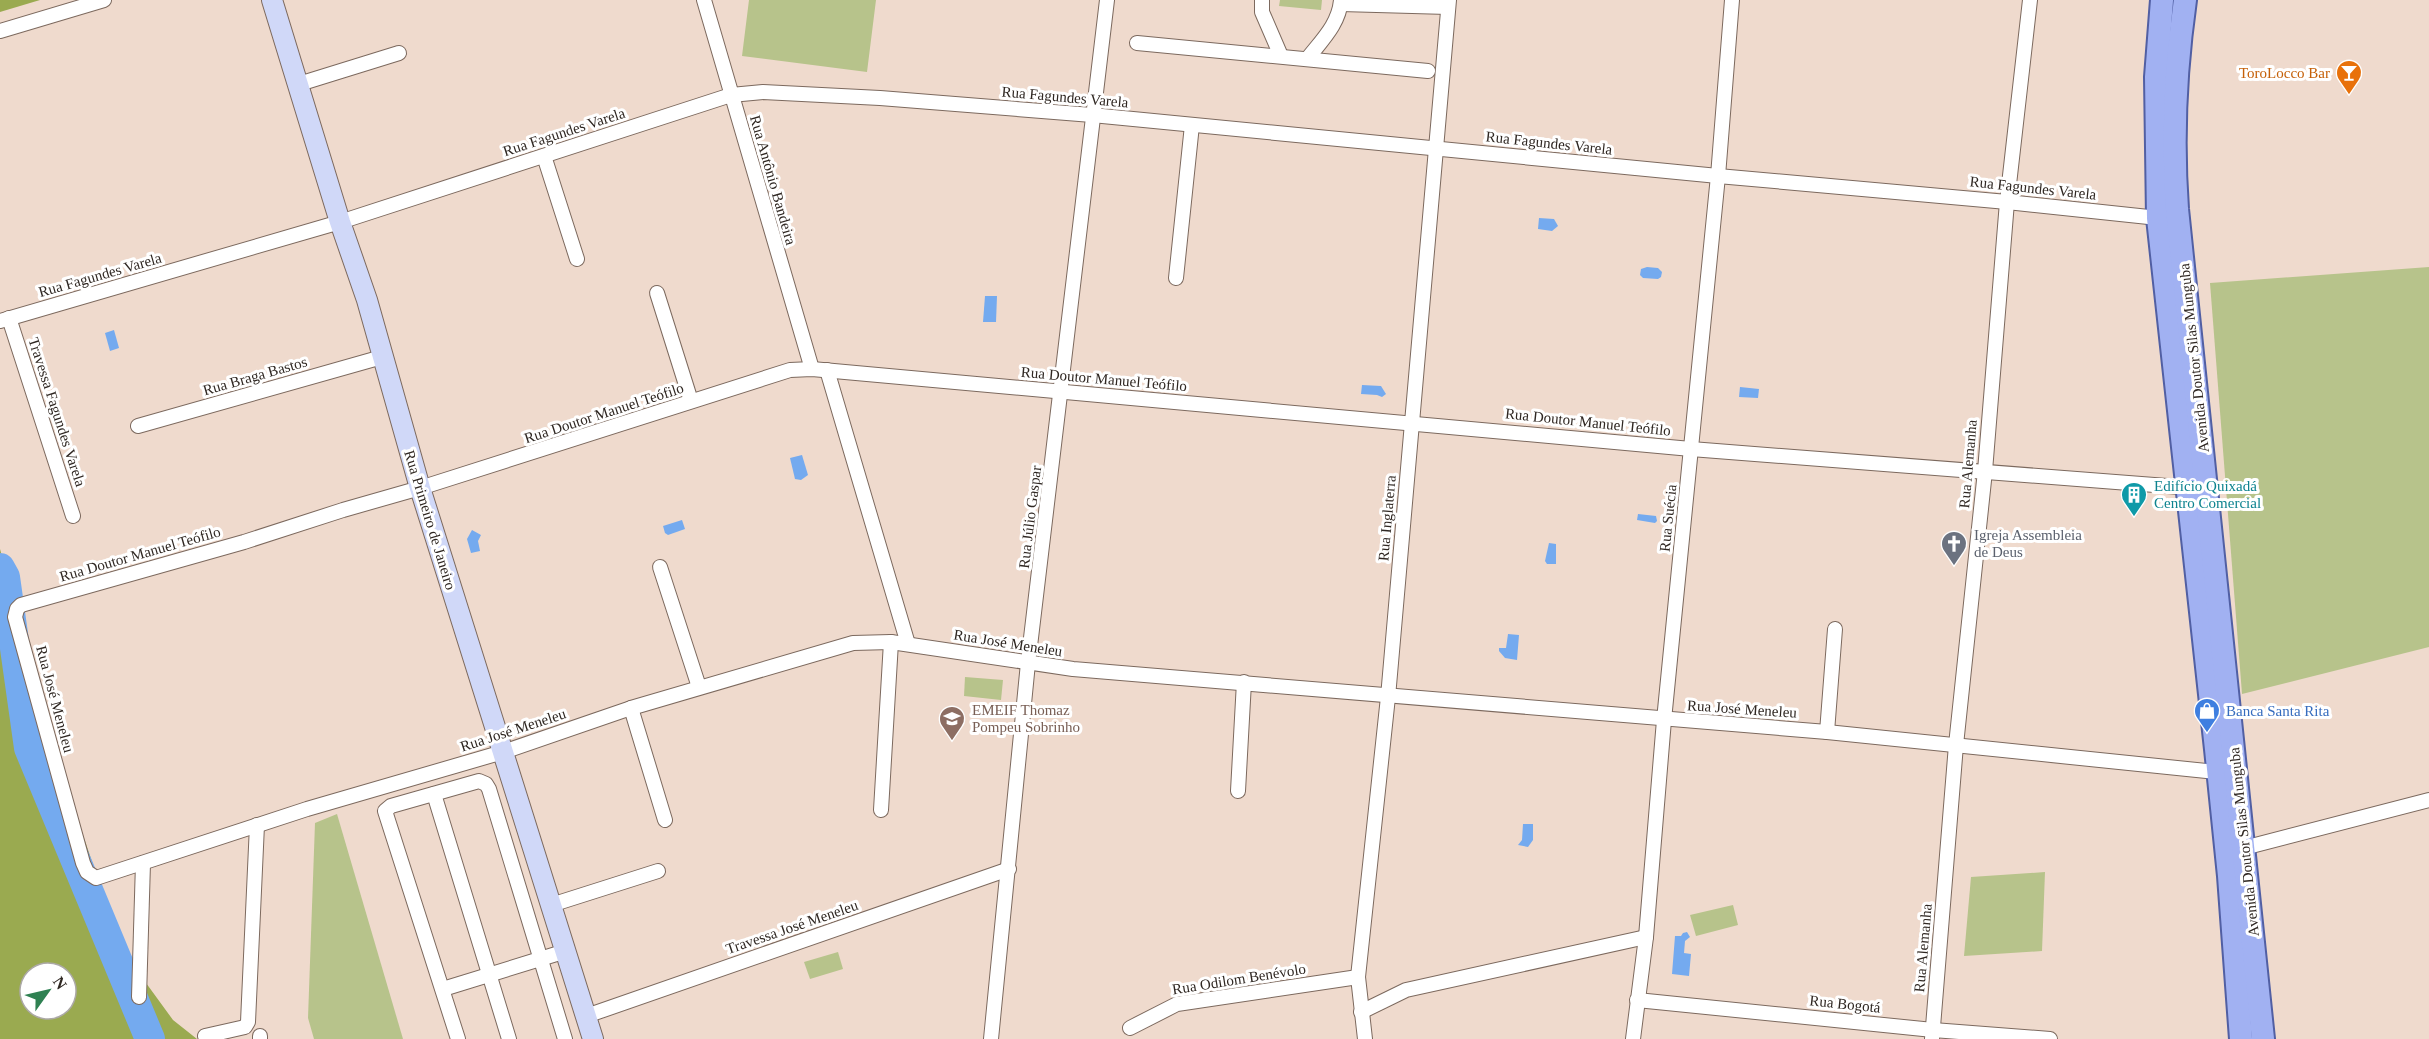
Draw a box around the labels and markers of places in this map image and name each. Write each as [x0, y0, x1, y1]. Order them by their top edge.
bar icon: ToroLocco Bar [2334, 58, 2364, 96]
place label: ToroLocco Bar [2239, 65, 2330, 81]
place label: Edifício Quixadá Centro Comercial [2154, 478, 2261, 511]
building icon: Edifício Quixadá Centro Comercial [2119, 480, 2149, 518]
place label: Igreja Assembleia de Deus [1974, 527, 2082, 560]
church icon: Igreja Assembleia de Deus [1939, 529, 1969, 567]
shop icon: Banca Santa Rita [2192, 696, 2222, 734]
place label: EMEIF Thomaz Pompeu Sobrinho [972, 702, 1080, 735]
place label: Banca Santa Rita [2226, 703, 2330, 719]
school or university icon: EMEIF Thomaz Pompeu Sobrinho [937, 704, 967, 742]

